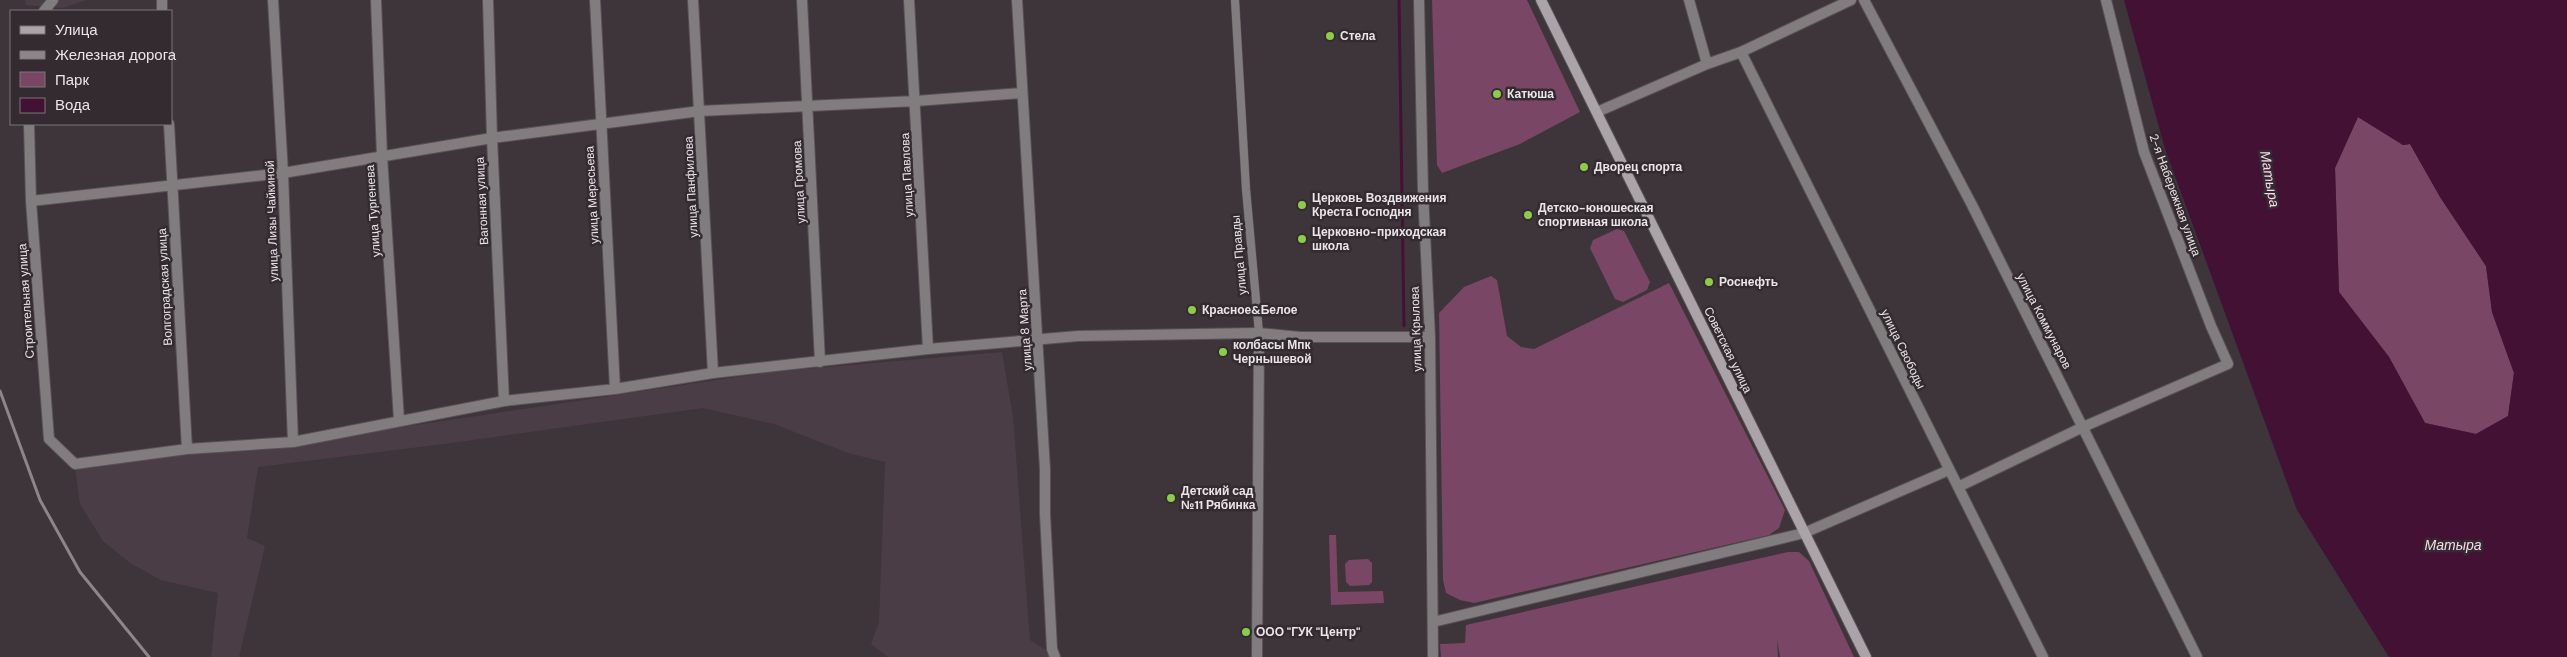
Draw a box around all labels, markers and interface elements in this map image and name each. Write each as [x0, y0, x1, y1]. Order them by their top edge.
legend [10, 10, 172, 125]
text: Улица [55, 20, 98, 40]
place label: Стела [1340, 28, 1376, 44]
marker: Стела [1324, 30, 1336, 42]
text: Железная дорога [55, 45, 177, 65]
text: Парк [55, 70, 89, 90]
place label: Катюша [1507, 86, 1554, 102]
marker: Катюша [1491, 88, 1503, 100]
text: Вода [55, 95, 91, 115]
street label: улица Павлова [897, 132, 917, 218]
street label: 2-я Набережная улица [2145, 132, 2205, 259]
street label: улица Панфилова [680, 136, 702, 238]
street label: улица Громова [789, 140, 809, 224]
street label: улица Мересьева [581, 145, 603, 244]
water label: Матыра [2256, 149, 2284, 209]
street label: Вагонная улица [472, 156, 492, 245]
place label: Дворец спорта [1594, 159, 1683, 175]
street label: улица Лизы Чайкиной [262, 160, 282, 282]
marker: Дворец спорта [1578, 161, 1590, 173]
street label: улица Тургенева [362, 164, 384, 258]
place label: Церковь Воздвижения Креста Господня [1312, 190, 1447, 220]
marker: Церковь Воздвижения Креста Господня [1296, 199, 1308, 211]
place label: Детско-юношеская спортивная школа [1538, 200, 1653, 230]
marker: Детско-юношеская спортивная школа [1522, 209, 1534, 221]
street label: улица Правды [1228, 214, 1250, 296]
place label: Церковно-приходская школа [1312, 224, 1446, 254]
street label: Волгоградская улица [154, 227, 176, 346]
marker: Церковно-приходская школа [1296, 233, 1308, 245]
street label: Строительная улица [14, 243, 38, 359]
street label: улица Коммунаров [2013, 270, 2075, 372]
place label: Роснефть [1719, 274, 1778, 290]
marker: Роснефть [1703, 276, 1715, 288]
street label: улица Крылова [1407, 286, 1425, 372]
street label: улица 8 Марта [1014, 288, 1036, 371]
place label: Красное&Белое [1202, 302, 1298, 318]
marker: Красное&Белое [1186, 304, 1198, 316]
street label: Советская улица [1700, 304, 1756, 396]
street label: улица Свободы [1877, 307, 1929, 391]
place label: колбасы Мпк Чернышевой [1233, 337, 1312, 367]
marker: колбасы Мпк Чернышевой [1217, 346, 1229, 358]
place label: Детский сад №11 Рябинка [1181, 483, 1256, 513]
marker: Детский сад №11 Рябинка [1165, 492, 1177, 504]
water label: Матыра [2424, 536, 2482, 554]
place label: ООО "ГУК "Центр" [1256, 624, 1361, 640]
marker: ООО "ГУК "Центр" [1240, 626, 1252, 638]

